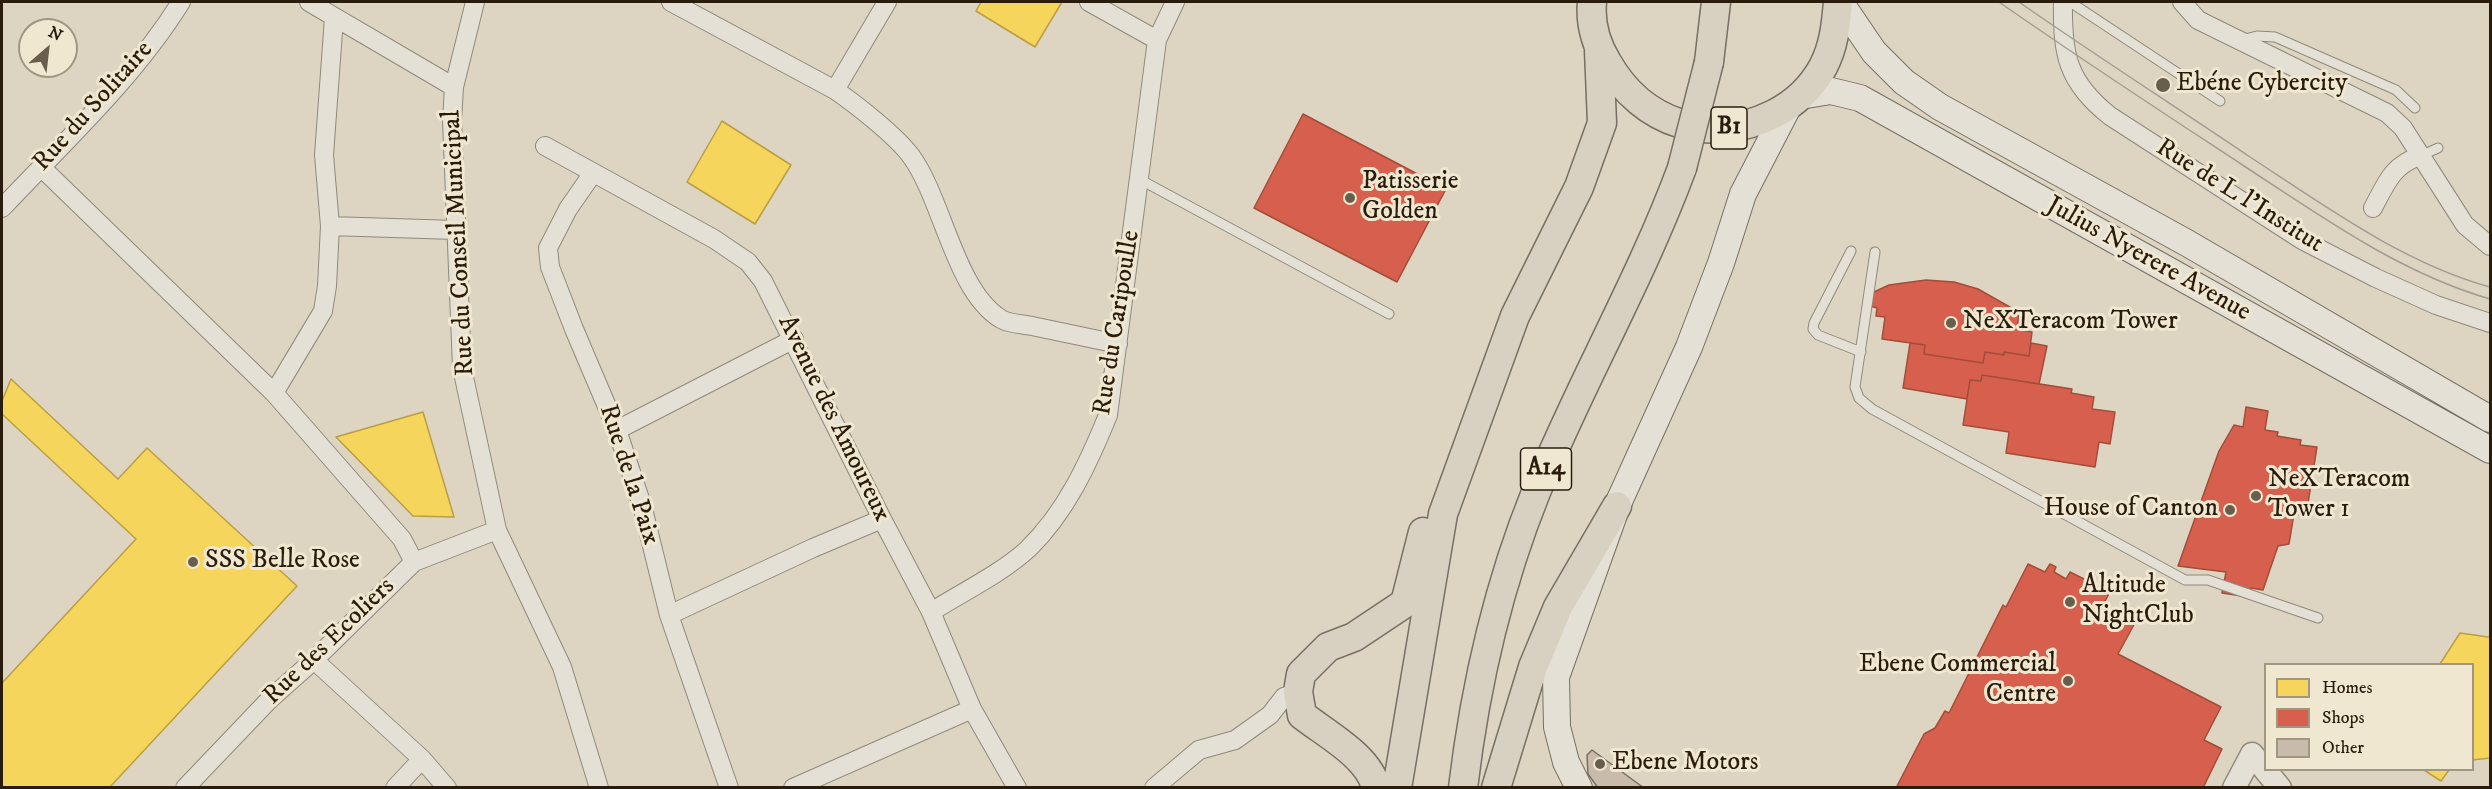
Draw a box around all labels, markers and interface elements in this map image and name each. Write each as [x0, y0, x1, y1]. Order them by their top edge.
north arrow [18, 18, 78, 78]
text: N [45, 22, 66, 46]
street label: Rue du Solitaire [27, 35, 161, 179]
place label: Ebéne Cybercity [2176, 69, 2348, 101]
marker: Ebéne Cybercity [2154, 76, 2172, 94]
road number: B1 [1711, 107, 1747, 149]
street label: Rue du Conseil Municipal [437, 109, 483, 377]
street label: Rue de L l'Institut [2150, 133, 2328, 261]
place label: Patisserie Golden [1362, 167, 1458, 228]
marker: Patisserie Golden [1343, 191, 1357, 205]
street label: Julius Nyerere Avenue [2040, 191, 2256, 329]
street label: Rue du Caripoulle [1088, 228, 1148, 418]
place label: NeXTeracom Tower [1963, 307, 2178, 339]
street label: Avenue des Amoureux [770, 311, 896, 527]
marker: NeXTeracom Tower [1944, 316, 1958, 330]
street label: Rue de la Paix [591, 401, 665, 549]
road number: A14 [1520, 448, 1572, 490]
place label: NeXTeracom Tower 1 [2268, 465, 2410, 526]
marker: NeXTeracom Tower 1 [2249, 489, 2263, 503]
place label: House of Canton [2044, 494, 2218, 526]
marker: House of Canton [2223, 503, 2237, 517]
place label: SSS Belle Rose [205, 546, 360, 578]
marker: SSS Belle Rose [186, 555, 200, 569]
place label: Altitude NightClub [2082, 571, 2194, 632]
street label: Rue des Ecoliers [258, 572, 402, 712]
marker: Altitude NightClub [2063, 595, 2077, 609]
place label: Ebene Commercial Centre [1859, 650, 2056, 712]
legend [2264, 663, 2474, 771]
marker: Ebene Commercial Centre [2061, 674, 2075, 688]
text: Homes [2322, 677, 2373, 699]
text: Shops [2322, 707, 2365, 729]
text: Other [2322, 737, 2364, 759]
place label: Ebene Motors [1612, 748, 1758, 780]
marker: Ebene Motors [1593, 757, 1607, 771]

